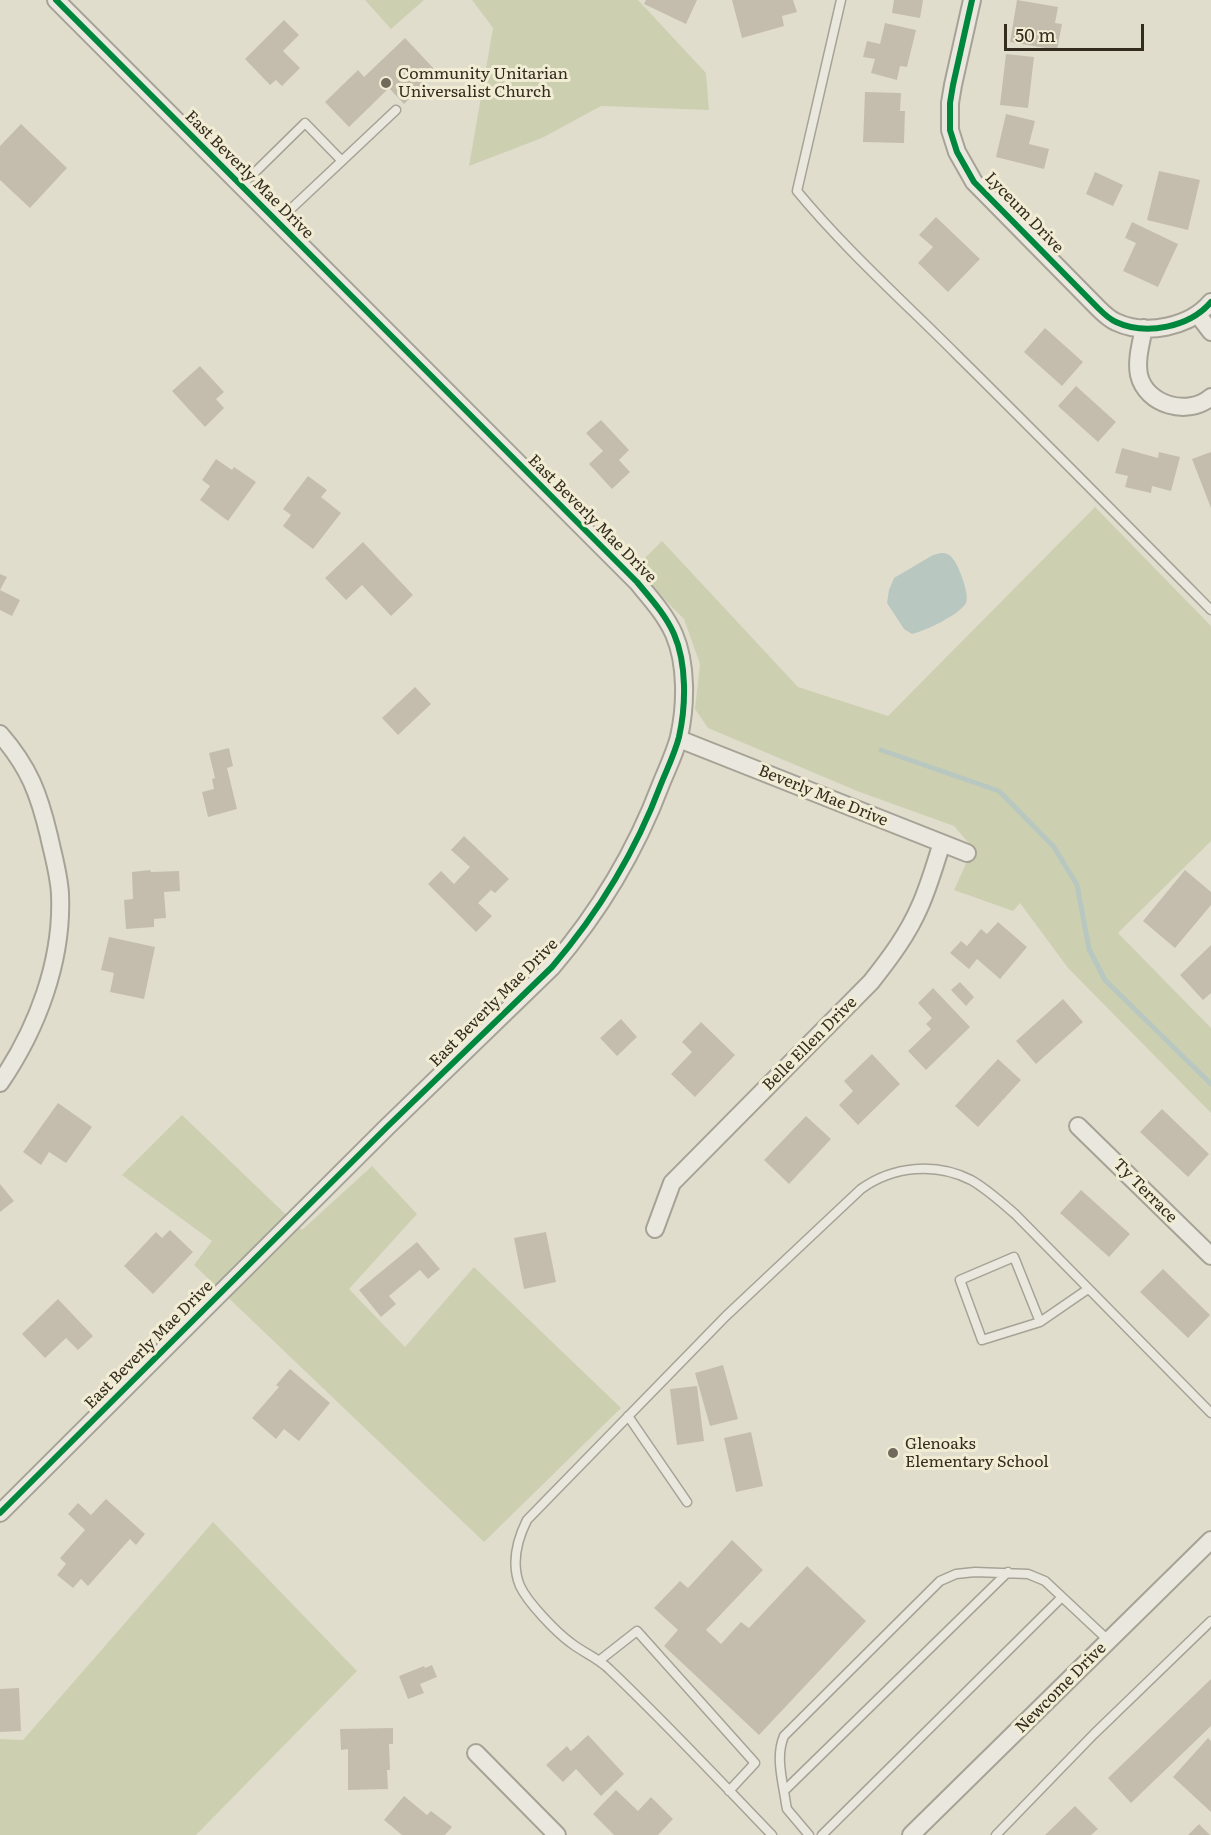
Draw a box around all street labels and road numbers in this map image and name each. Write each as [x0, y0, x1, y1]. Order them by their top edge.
street label: East Beverly Mae Drive [181, 107, 317, 243]
street label: Lyceum Drive [981, 169, 1067, 257]
street label: East Beverly Mae Drive [524, 451, 660, 587]
street label: Beverly Mae Drive [755, 761, 891, 831]
street label: East Beverly Mae Drive [426, 935, 562, 1071]
street label: Belle Ellen Drive [759, 993, 861, 1095]
street label: Ty Terrace [1109, 1155, 1181, 1227]
street label: East Beverly Mae Drive [81, 1277, 217, 1413]
street label: Newcome Drive [1012, 1639, 1110, 1737]

